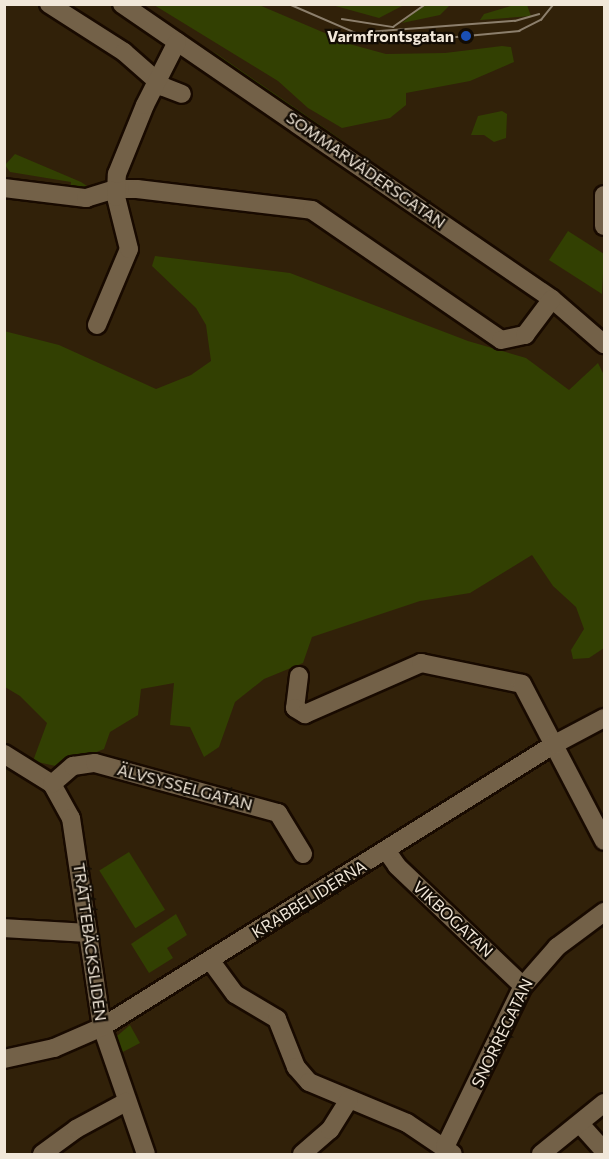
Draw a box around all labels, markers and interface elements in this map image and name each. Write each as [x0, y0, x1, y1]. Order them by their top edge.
place label: Varmfrontsgatan [327, 26, 454, 46]
marker: Varmfrontsgatan [459, 29, 473, 43]
street label: SOMMARVÄDERSGATAN [283, 108, 449, 232]
street label: ÄLVSYSSELGATAN [115, 760, 255, 814]
street label: KRABBELIDERNA [248, 856, 370, 942]
street label: TRÄTTEBÄCKSLIDEN [69, 862, 111, 1022]
street label: VIKBOGATAN [409, 877, 497, 961]
street label: SNORREGATAN [467, 975, 537, 1091]

